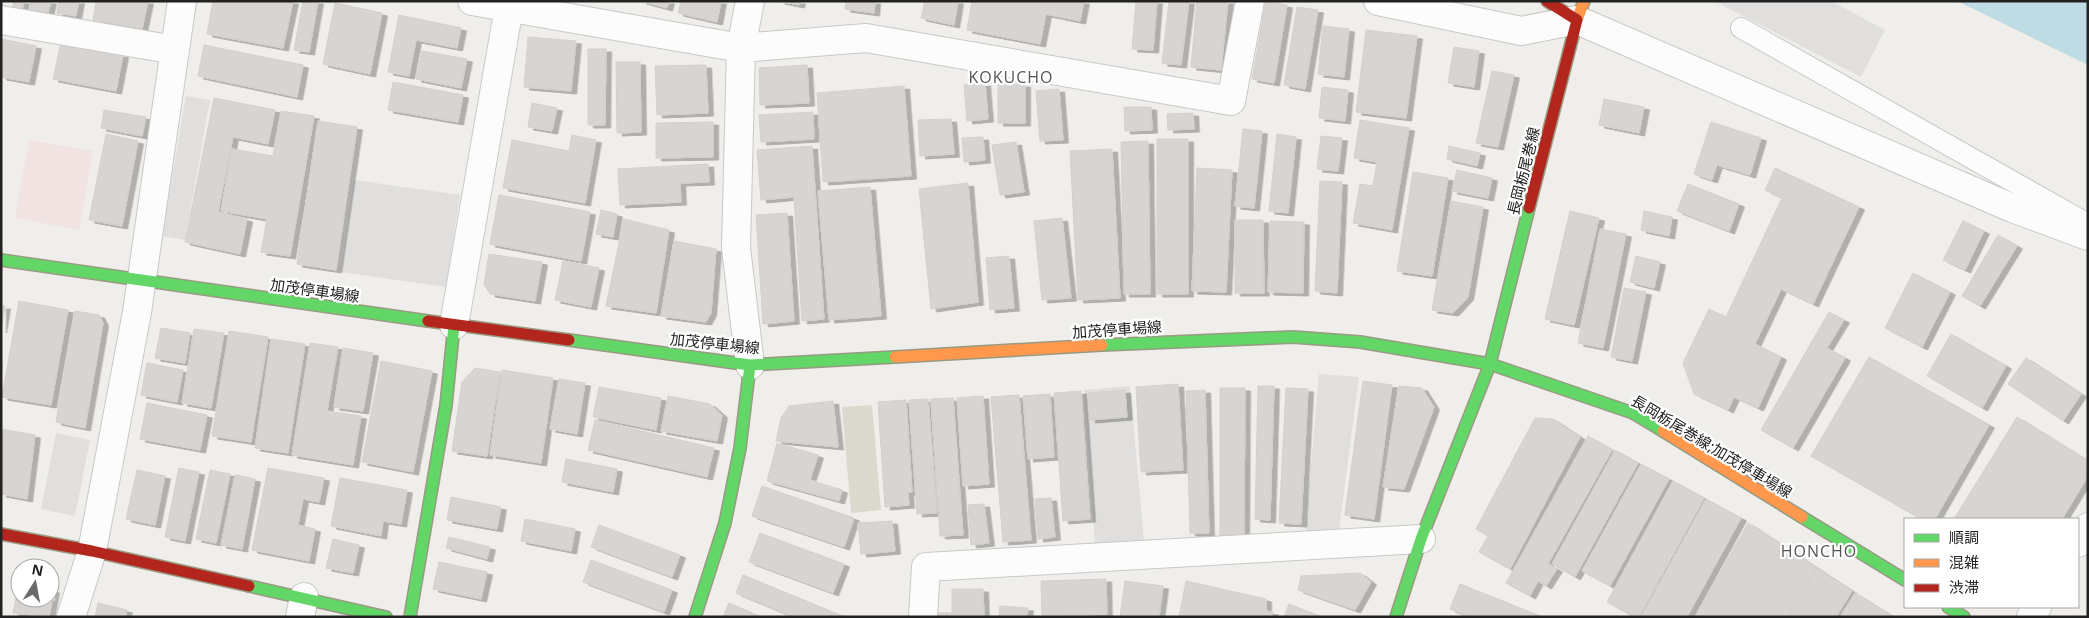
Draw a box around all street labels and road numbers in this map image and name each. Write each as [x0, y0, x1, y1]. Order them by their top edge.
street label: 長岡栃尾巻線 [1502, 125, 1544, 217]
street label: 加茂停車場線 [269, 274, 361, 306]
street label: 加茂停車場線 [1071, 316, 1163, 342]
street label: 加茂停車場線 [669, 328, 761, 358]
street label: 長岡栃尾巻線;加茂停車場線 [1628, 390, 1796, 502]

